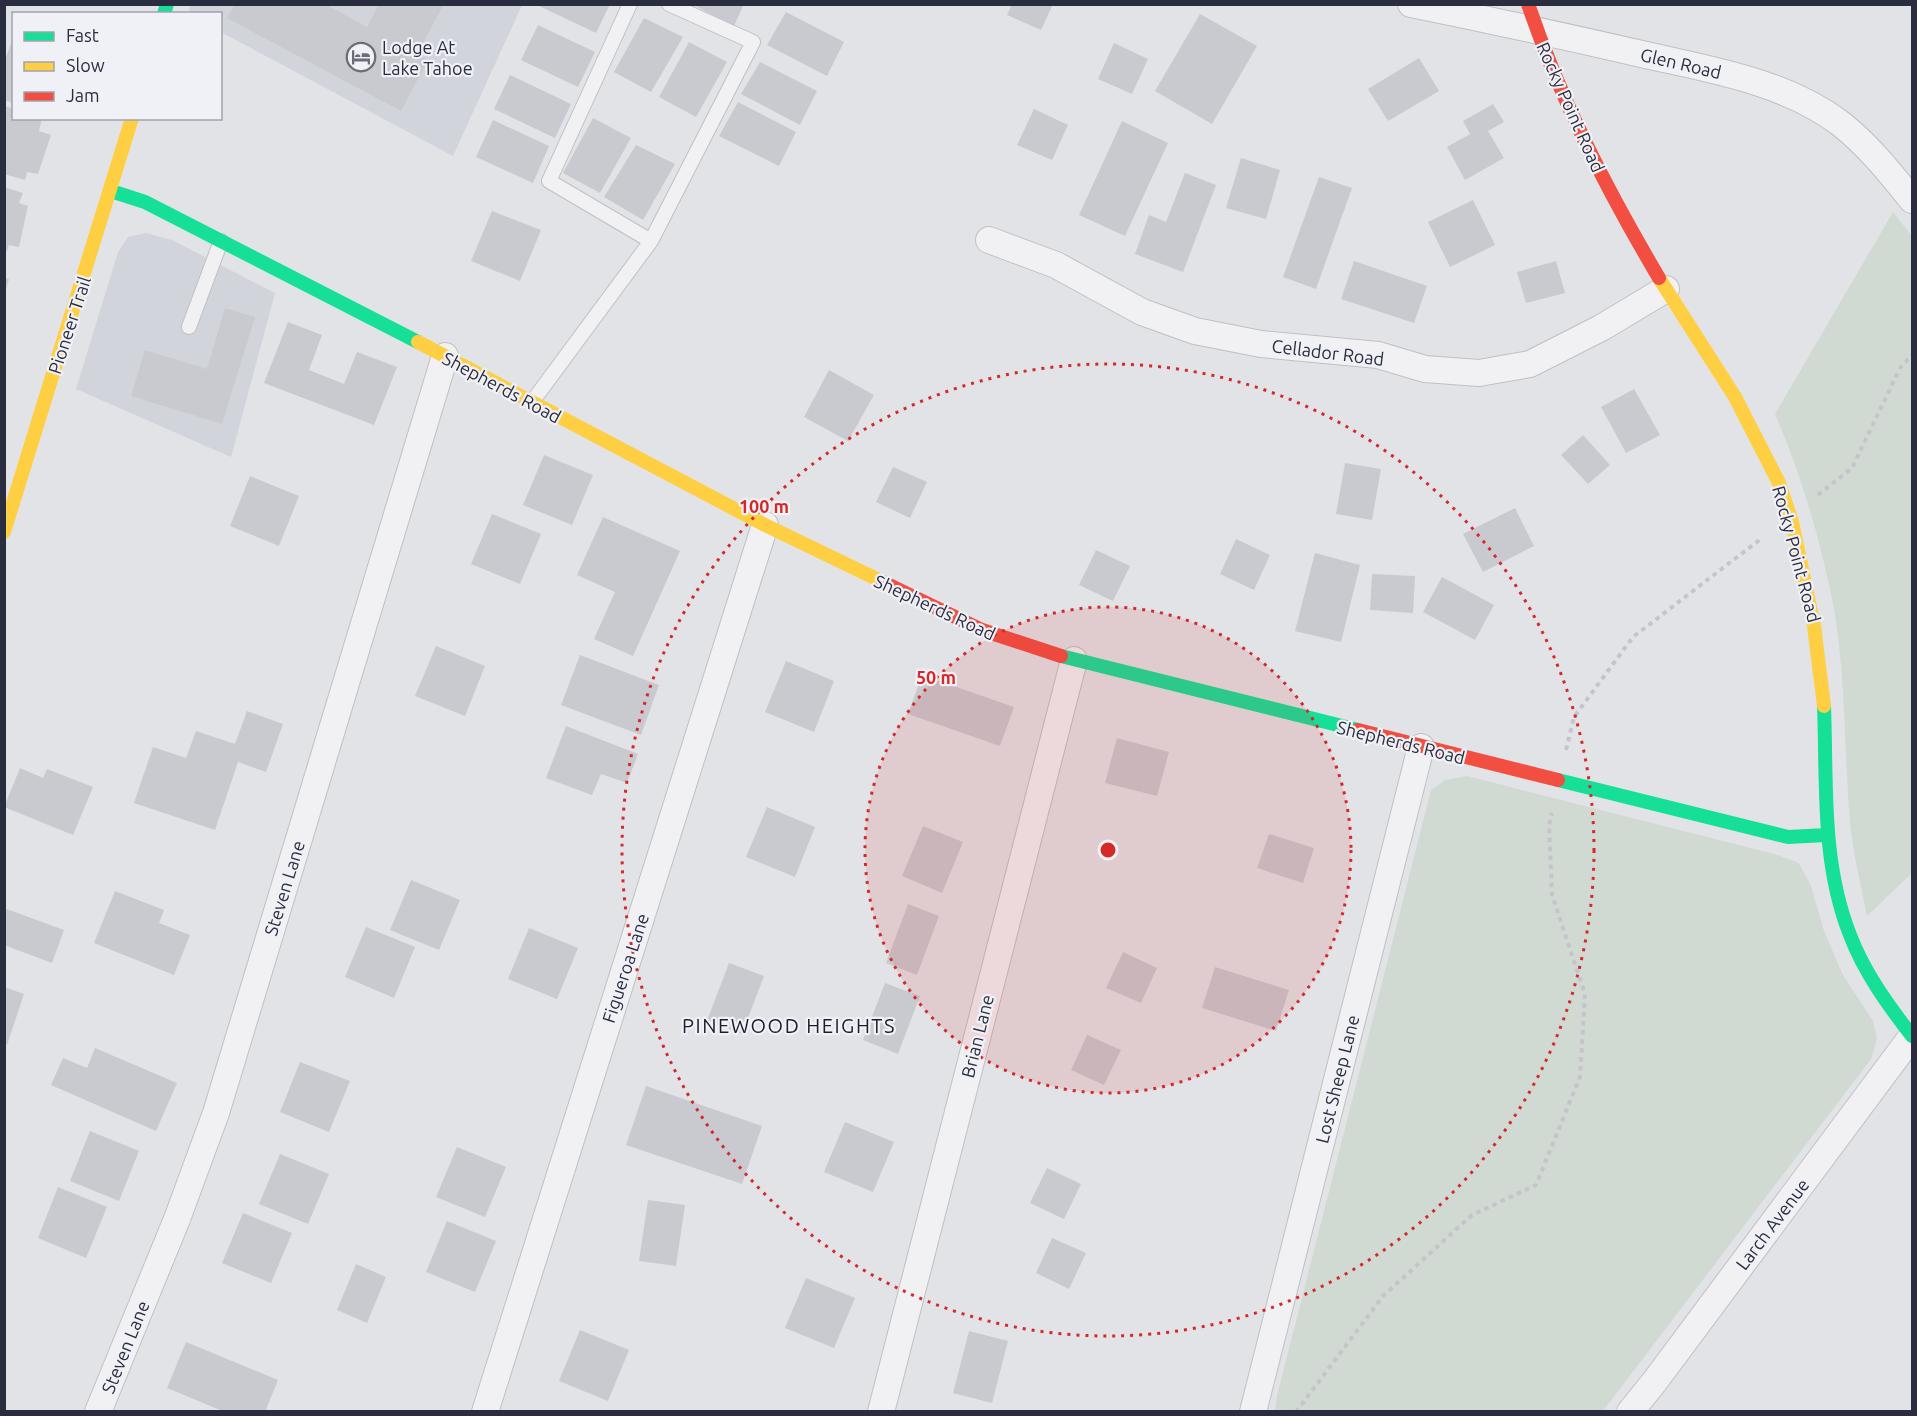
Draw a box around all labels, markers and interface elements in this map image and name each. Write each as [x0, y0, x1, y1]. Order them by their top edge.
legend [12, 12, 222, 120]
text: Fast [66, 25, 99, 45]
place label: Lodge At Lake Tahoe [382, 37, 473, 78]
street label: Rocky Point Road [1533, 39, 1609, 175]
hotel icon: Lodge At Lake Tahoe [345, 41, 377, 73]
street label: Glen Road [1639, 44, 1723, 82]
text: Slow [66, 55, 105, 75]
text: Jam [66, 85, 100, 105]
street label: Pioneer Trail [44, 273, 94, 376]
street label: Cellador Road [1271, 335, 1385, 369]
street label: Shepherds Road [439, 347, 565, 427]
street label: Rocky Point Road [1769, 484, 1825, 624]
text: 100 m [739, 496, 789, 516]
street label: Shepherds Road [871, 570, 999, 644]
text: 50 m [916, 667, 956, 687]
street label: Shepherds Road [1335, 716, 1467, 768]
street label: Steven Lane [260, 838, 308, 938]
centre of rings [1098, 840, 1118, 860]
street label: Figueroa Lane [598, 911, 652, 1025]
street label: Brian Lane [957, 992, 997, 1080]
street label: Lost Sheep Lane [1311, 1013, 1363, 1145]
district label: PINEWOOD HEIGHTS [682, 1014, 896, 1037]
street label: Larch Avenue [1731, 1175, 1813, 1273]
street label: Steven Lane [97, 1298, 153, 1396]

